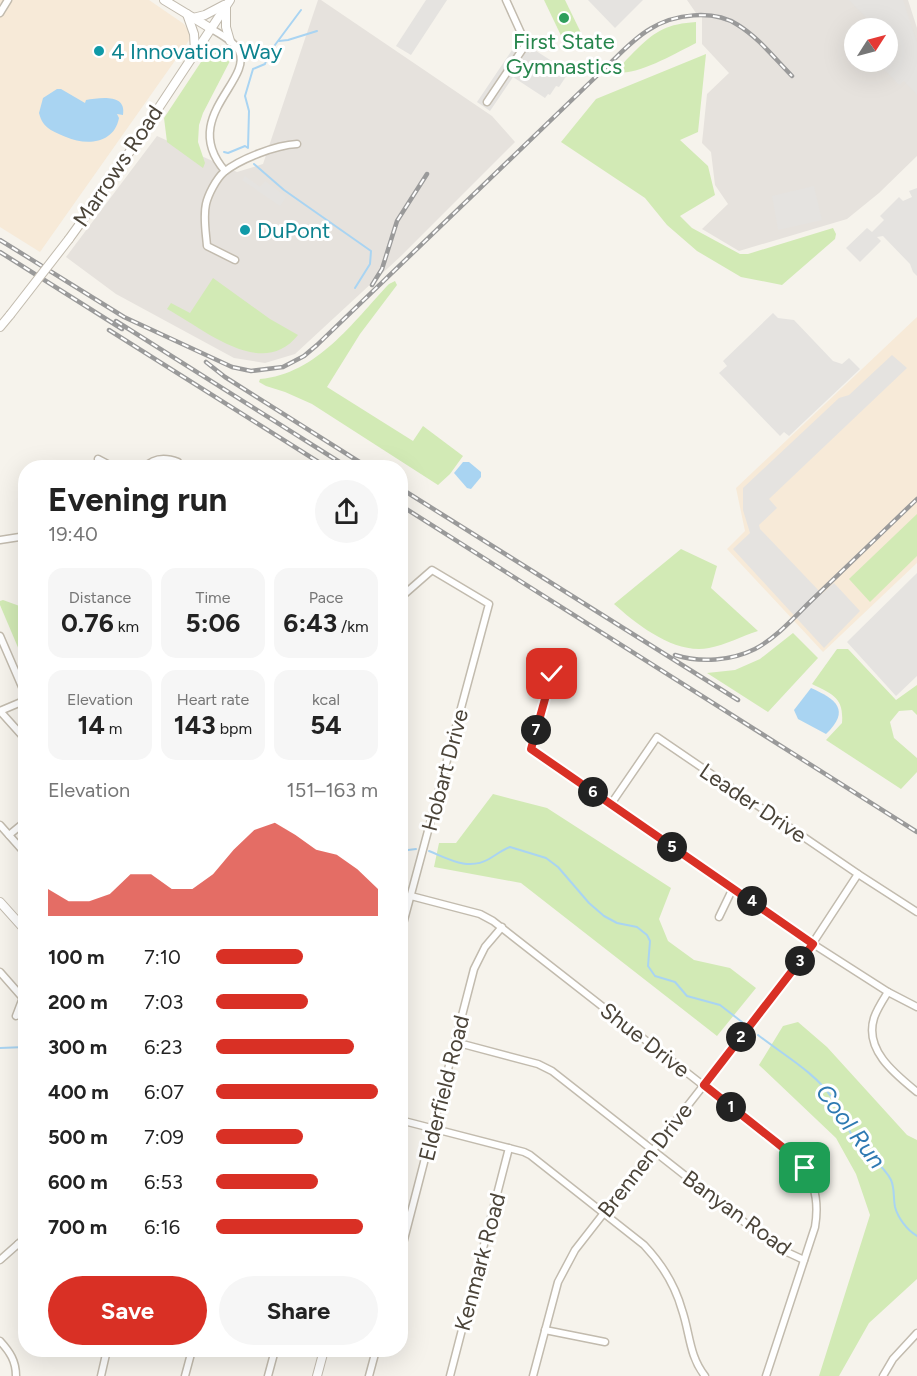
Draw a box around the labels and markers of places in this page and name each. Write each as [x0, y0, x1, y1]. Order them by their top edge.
marker: First State Gymnastics [557, 11, 571, 25]
place label: First State Gymnastics [506, 28, 622, 80]
place label: 4 Innovation Way [111, 38, 283, 65]
marker: 4 Innovation Way [92, 44, 106, 58]
place label: DuPont [257, 217, 330, 244]
marker: DuPont [238, 223, 252, 237]
pin [526, 648, 577, 699]
pin: 7 [521, 715, 551, 745]
pin: 6 [578, 777, 608, 807]
pin: 5 [657, 832, 687, 862]
pin: 4 [737, 886, 767, 916]
pin: 3 [785, 946, 815, 976]
pin: 2 [726, 1022, 756, 1052]
pin: 1 [716, 1092, 746, 1122]
pin [779, 1142, 830, 1193]

